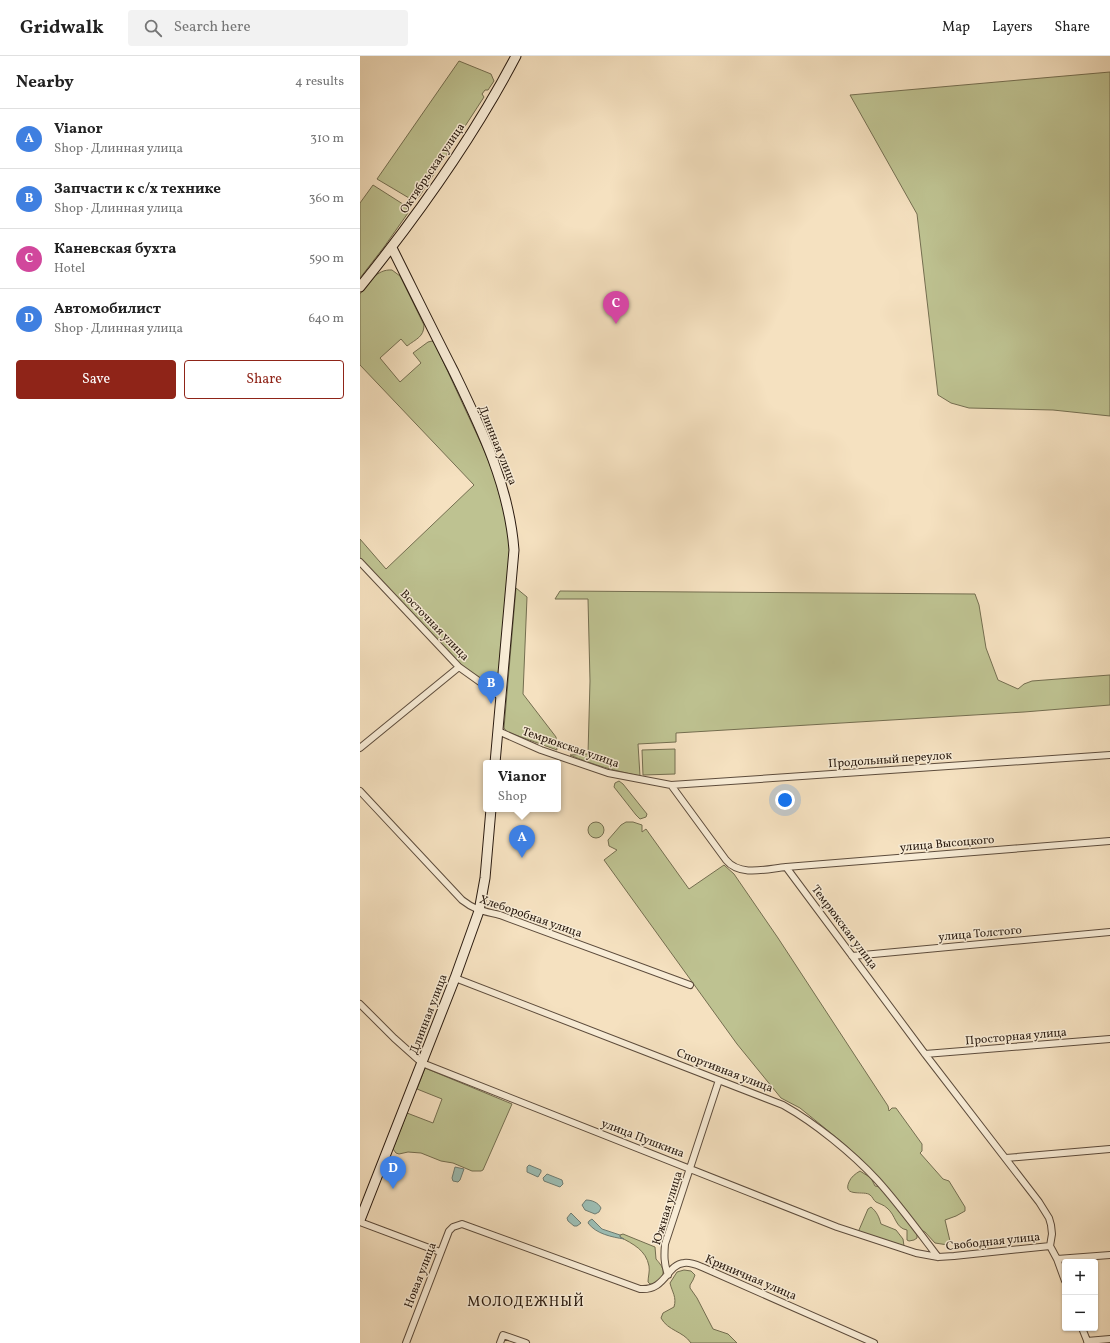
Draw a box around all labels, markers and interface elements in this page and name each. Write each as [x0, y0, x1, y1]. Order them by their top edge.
search box [128, 10, 408, 46]
text: Gridwalk [20, 15, 104, 41]
icon: search [142, 17, 164, 39]
text: Search here [174, 17, 251, 38]
text: Map [942, 18, 970, 37]
text: Layers [992, 18, 1032, 37]
text: Share [1054, 18, 1090, 37]
text: Nearby [16, 71, 74, 94]
text: 4 results [295, 73, 344, 91]
text: Vianor [54, 119, 103, 140]
street label: Октябрьская улица [397, 120, 469, 217]
text: A [24, 130, 34, 148]
text: 310 m [310, 130, 344, 148]
text: Shop · Длинная улица [54, 140, 183, 158]
text: Запчасти к с/х технике [54, 179, 221, 200]
text: B [25, 190, 33, 208]
text: 360 m [309, 190, 344, 208]
text: Shop · Длинная улица [54, 200, 183, 218]
text: Каневская бухта [54, 239, 177, 260]
text: C [25, 250, 33, 268]
text: 590 m [309, 250, 344, 268]
text: Hotel [54, 260, 85, 278]
pin: C [603, 291, 629, 324]
text: Автомобилист [54, 299, 161, 320]
text: D [24, 310, 34, 328]
text: 640 m [308, 310, 344, 328]
text: Shop · Длинная улица [54, 320, 183, 338]
button: Save [16, 360, 176, 399]
button: Share [184, 360, 344, 399]
street label: Длинная улица [474, 403, 520, 488]
street label: Восточная улица [396, 587, 472, 665]
pin: B [478, 671, 504, 704]
street label: Темрюкская улица [520, 724, 621, 772]
street label: Продольный переулок [828, 748, 953, 772]
popup [483, 760, 561, 812]
text: Vianor [498, 767, 546, 788]
text: Shop [498, 788, 527, 806]
your location [775, 790, 795, 810]
pin: A [509, 825, 535, 858]
street label: улица Высоцкого [899, 832, 995, 856]
street label: Темрюкская улица [807, 882, 881, 973]
street label: Хлеборобная улица [477, 892, 584, 942]
street label: улица Толстого [938, 922, 1023, 946]
street label: Длинная улица [406, 972, 452, 1057]
street label: Просторная улица [965, 1025, 1068, 1049]
street label: Спортивная улица [674, 1045, 775, 1097]
street label: улица Пушкина [599, 1116, 687, 1162]
pin: D [380, 1156, 406, 1189]
street label: Южная улица [649, 1169, 687, 1247]
street label: Свободная улица [945, 1229, 1041, 1255]
street label: Новая улица [401, 1240, 441, 1311]
street label: Криничная улица [702, 1251, 799, 1305]
map controls [1062, 1259, 1098, 1331]
button: + [1062, 1259, 1098, 1295]
district label: МОЛОДЕЖНЫЙ [467, 1292, 585, 1312]
button: − [1062, 1295, 1098, 1331]

